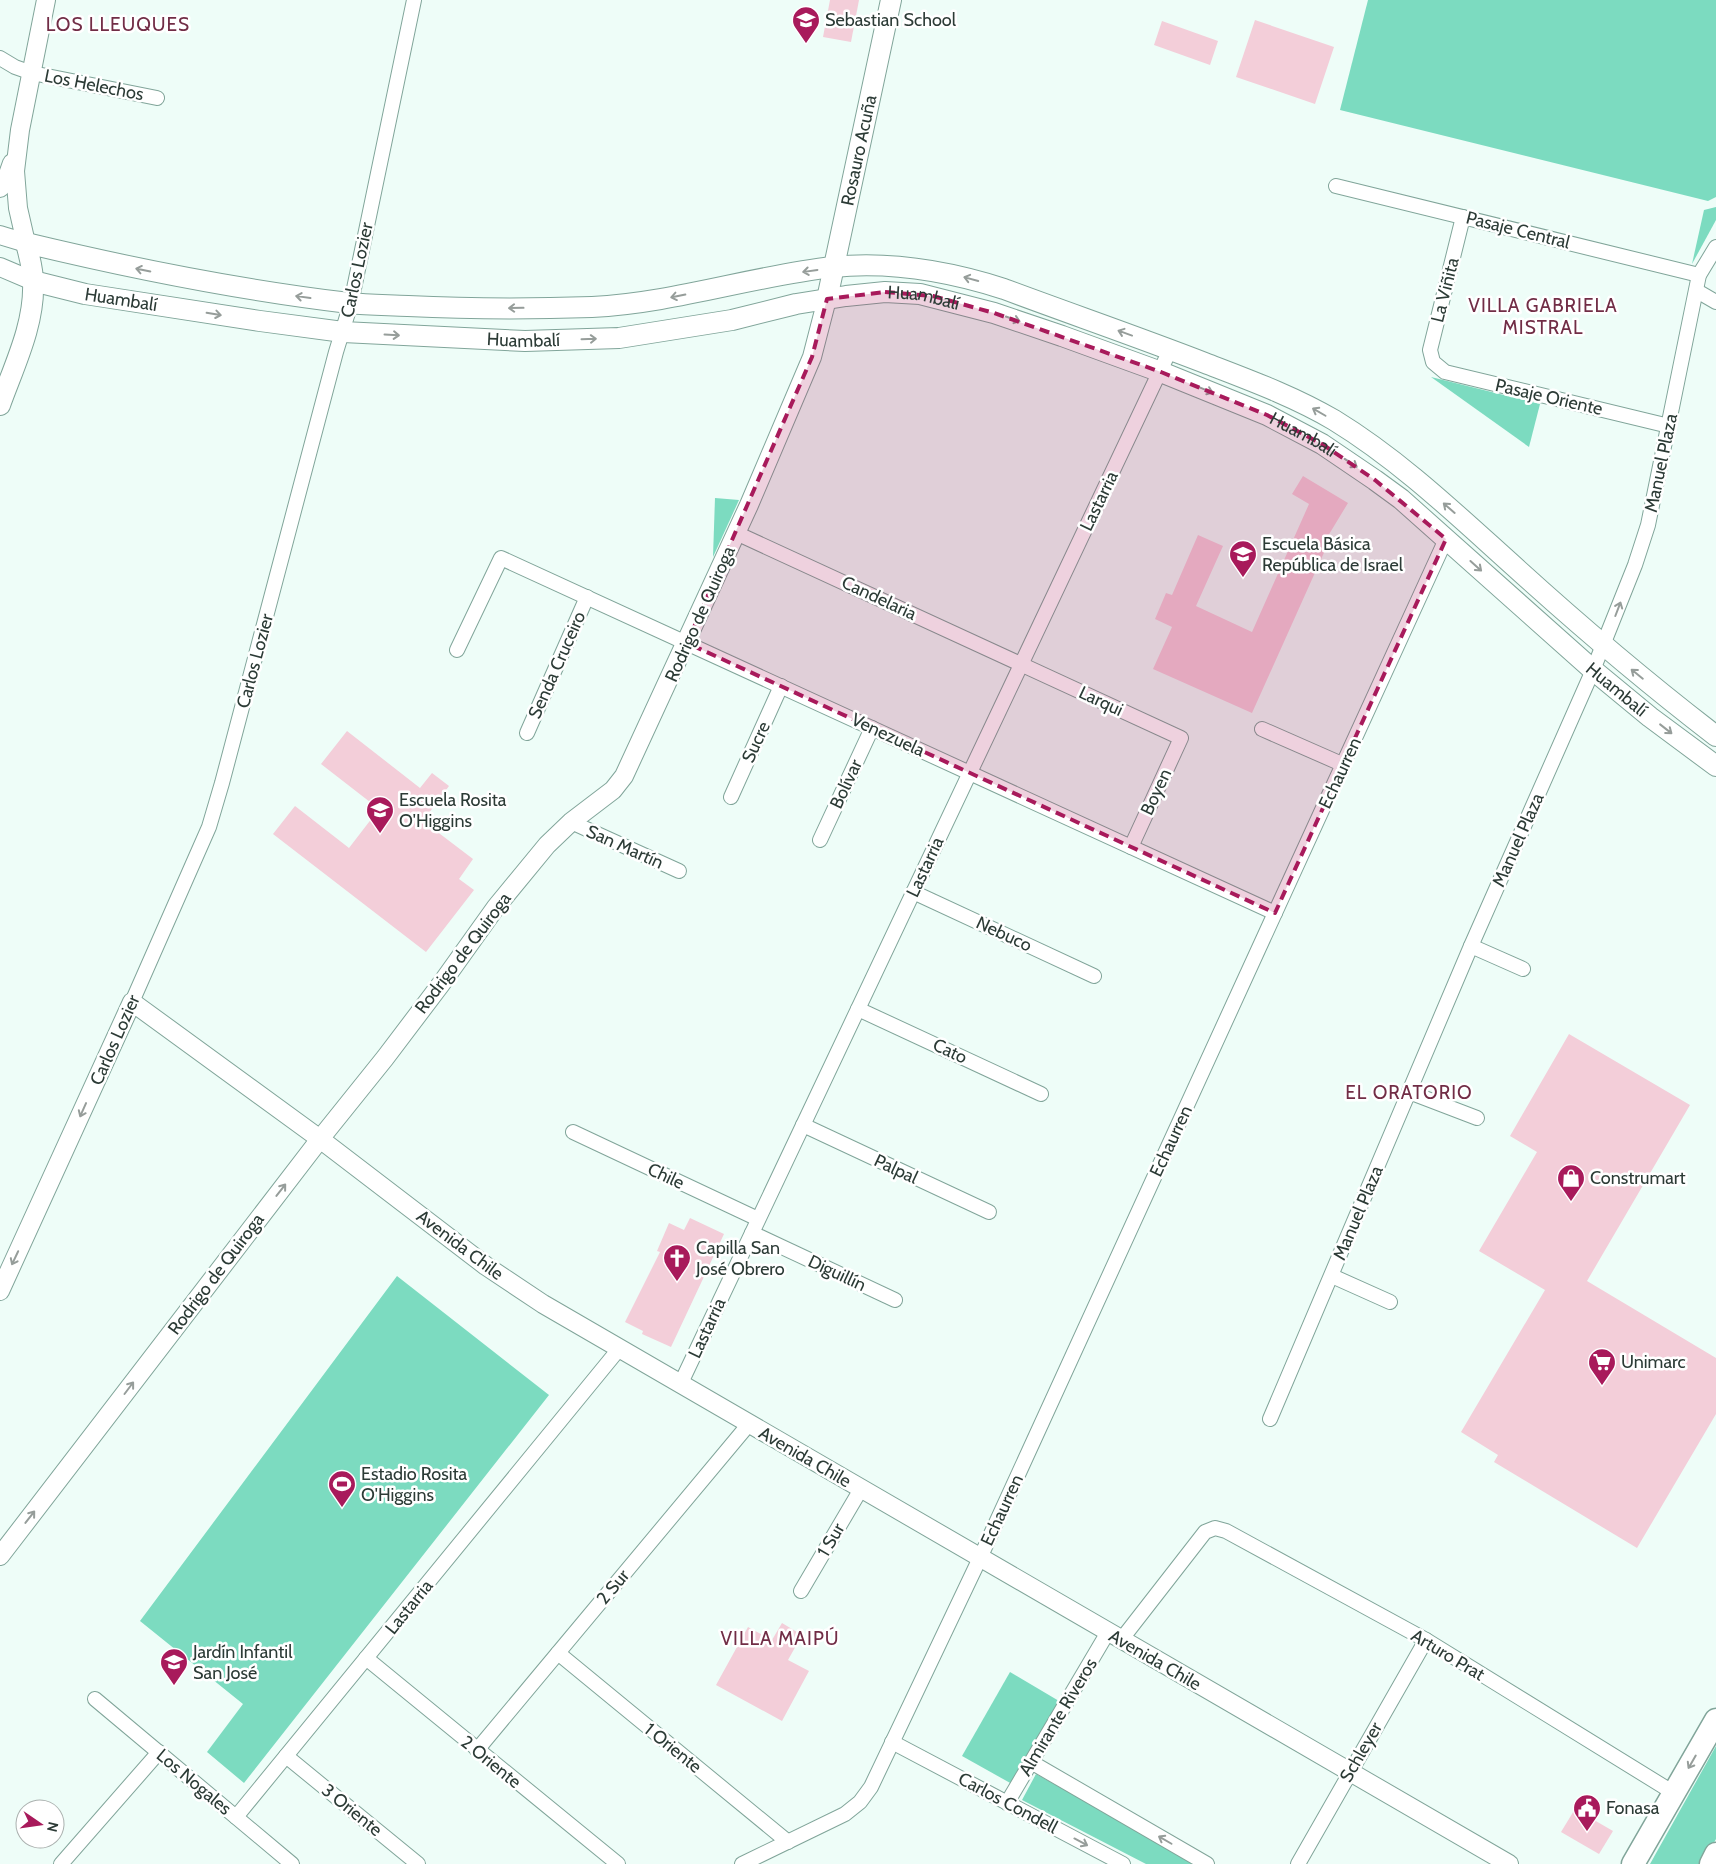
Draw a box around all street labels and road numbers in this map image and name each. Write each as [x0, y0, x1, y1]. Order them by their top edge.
street label: Los Helechos [43, 65, 145, 105]
street label: Rosauro Acuña [836, 93, 881, 208]
street label: Pasaje Central [1464, 206, 1573, 254]
street label: Carlos Lozier [336, 220, 378, 320]
street label: La Viñita [1426, 255, 1464, 325]
street label: Huambalí [887, 281, 962, 315]
street label: Huambalí [83, 283, 159, 316]
street label: Huambalí [486, 328, 560, 352]
street label: Pasaje Oriente [1493, 374, 1605, 420]
street label: Huambalí [1266, 407, 1341, 462]
street label: Manuel Plaza [1640, 411, 1682, 514]
street label: Lastarria [1075, 467, 1123, 534]
street label: Rodrigo de Quiroga [660, 542, 740, 685]
street label: Candelaria [838, 571, 920, 625]
street label: Senda Cruceiro [524, 608, 590, 722]
street label: Carlos Lozier [232, 611, 278, 711]
street label: Huambalí [1581, 658, 1652, 721]
street label: Larqui [1075, 681, 1127, 721]
street label: Venezuela [848, 708, 929, 762]
street label: Sucre [737, 718, 775, 766]
street label: Echaurren [1314, 734, 1366, 812]
street label: Bolívar [825, 756, 867, 812]
street label: Boyen [1136, 765, 1176, 819]
street label: Manuel Plaza [1488, 789, 1549, 890]
street label: San Martín [583, 820, 667, 874]
street label: Lastarria [902, 833, 949, 900]
street label: Rodrigo de Quiroga [410, 888, 516, 1018]
street label: Nebuco [973, 912, 1035, 956]
street label: Carlos Lozier [85, 991, 145, 1089]
street label: Cato [929, 1034, 971, 1068]
street label: Echaurren [1145, 1102, 1197, 1180]
street label: Palpal [871, 1149, 922, 1189]
street label: Chile [644, 1158, 688, 1194]
street label: Manuel Plaza [1328, 1162, 1388, 1263]
street label: Avenida Chile [412, 1205, 508, 1285]
street label: Rodrigo de Quiroga [163, 1209, 269, 1339]
street label: Diguillín [805, 1250, 869, 1296]
street label: Lastarria [684, 1294, 731, 1361]
street label: Avenida Chile [755, 1422, 855, 1492]
street label: Echaurren [976, 1471, 1028, 1549]
street label: 1 Sur [813, 1519, 850, 1561]
street label: 2 Sur [592, 1565, 634, 1609]
street label: Lastarria [380, 1575, 438, 1639]
street label: Arturo Prat [1407, 1624, 1489, 1686]
street label: Avenida Chile [1105, 1625, 1205, 1695]
street label: Almirante Riveros [1014, 1654, 1102, 1780]
street label: 1 Oriente [640, 1718, 706, 1778]
street label: Schleyer [1335, 1718, 1387, 1786]
street label: 2 Oriente [456, 1731, 526, 1793]
street label: Los Nogales [152, 1744, 236, 1820]
street label: Carlos Condell [955, 1768, 1062, 1839]
street label: 3 Oriente [317, 1779, 387, 1841]

